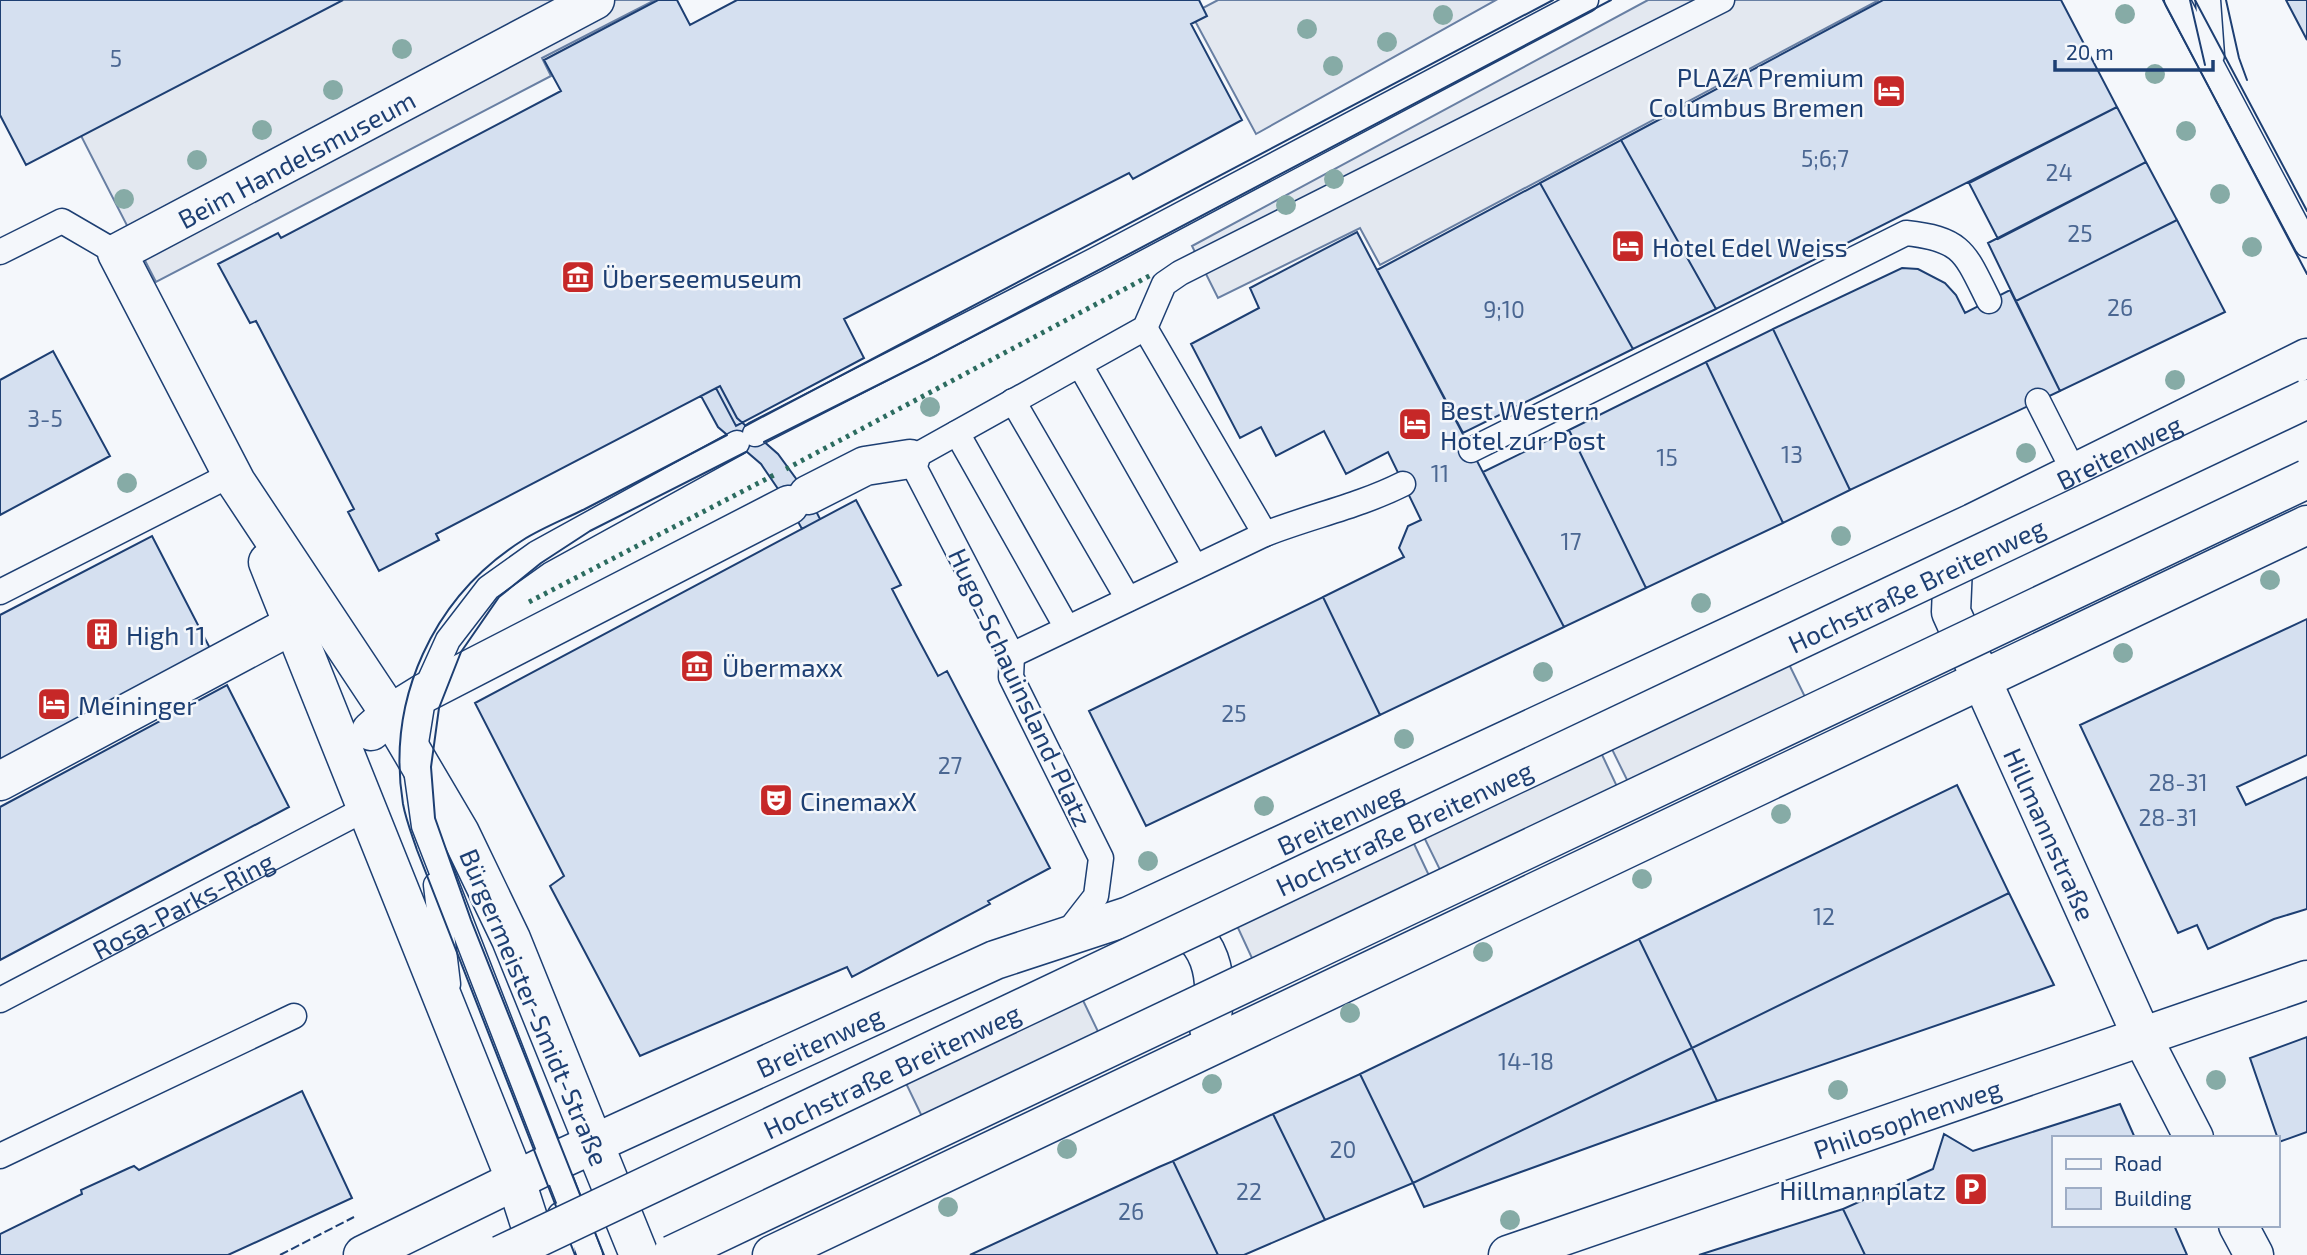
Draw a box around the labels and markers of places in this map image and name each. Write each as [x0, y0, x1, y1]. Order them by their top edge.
place label: PLAZA Premium Columbus Bremen [1648, 61, 1864, 122]
hotel icon: PLAZA Premium Columbus Bremen [1870, 72, 1908, 110]
hotel icon: Hotel Edel Weiss [1609, 227, 1647, 265]
place label: Hotel Edel Weiss [1652, 231, 1848, 262]
museum icon: Überseemuseum [559, 258, 597, 296]
place label: Überseemuseum [602, 262, 802, 293]
place label: Best Western Hotel zur Post [1440, 394, 1606, 455]
hotel icon: Best Western Hotel zur Post [1396, 405, 1434, 443]
building icon: High 11 [83, 615, 121, 653]
place label: High 11 [126, 619, 206, 650]
museum icon: Übermaxx [678, 647, 716, 685]
place label: Übermaxx [722, 651, 843, 682]
hotel icon: Meininger [35, 685, 73, 723]
place label: Meininger [78, 689, 197, 720]
theatre icon: CinemaxX [757, 781, 795, 819]
place label: CinemaxX [800, 785, 917, 816]
parking icon: Hillmannplatz [1952, 1170, 1990, 1208]
place label: Hillmannplatz [1779, 1174, 1946, 1205]

